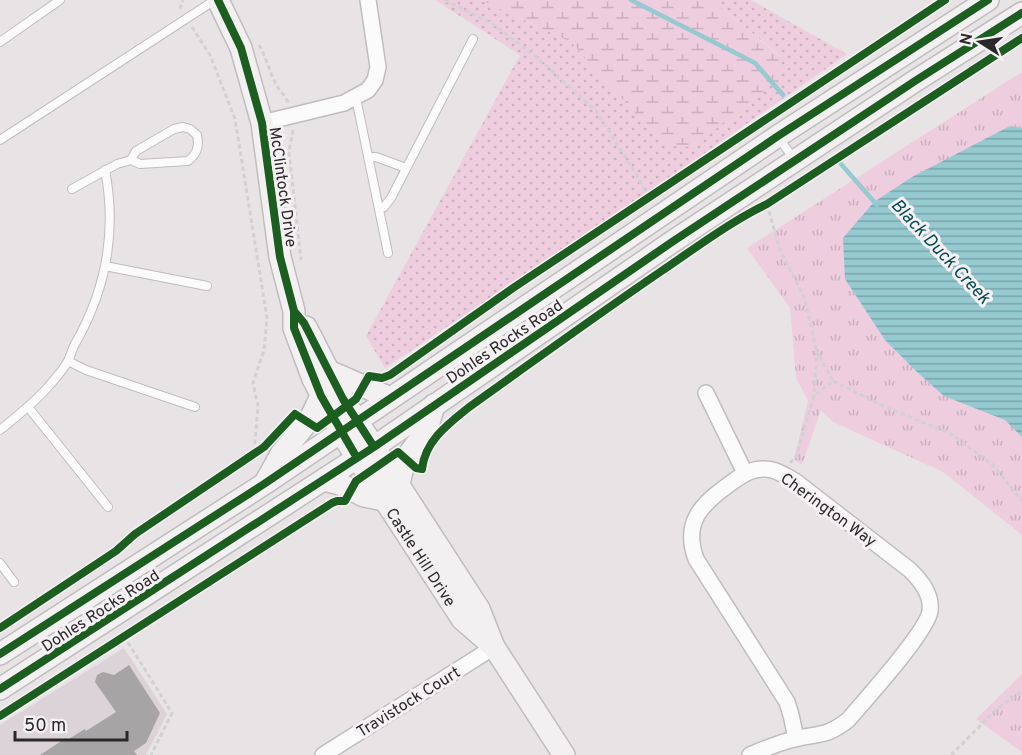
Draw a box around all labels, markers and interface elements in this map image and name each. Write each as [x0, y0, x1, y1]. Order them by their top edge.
north arrow [950, 12, 1010, 72]
text: N [956, 32, 978, 47]
street label: McClintock Drive [264, 126, 300, 249]
water label: Black Duck Creek [885, 195, 995, 310]
street label: Dohles Rocks Road [443, 296, 567, 389]
street label: Cherington Way [776, 469, 880, 552]
street label: Castle Hill Drive [380, 505, 459, 611]
street label: Dohles Rocks Road [38, 566, 164, 657]
street label: Travistock Court [354, 663, 464, 742]
scale bar [15, 704, 128, 742]
text: 50 m [24, 715, 66, 738]

